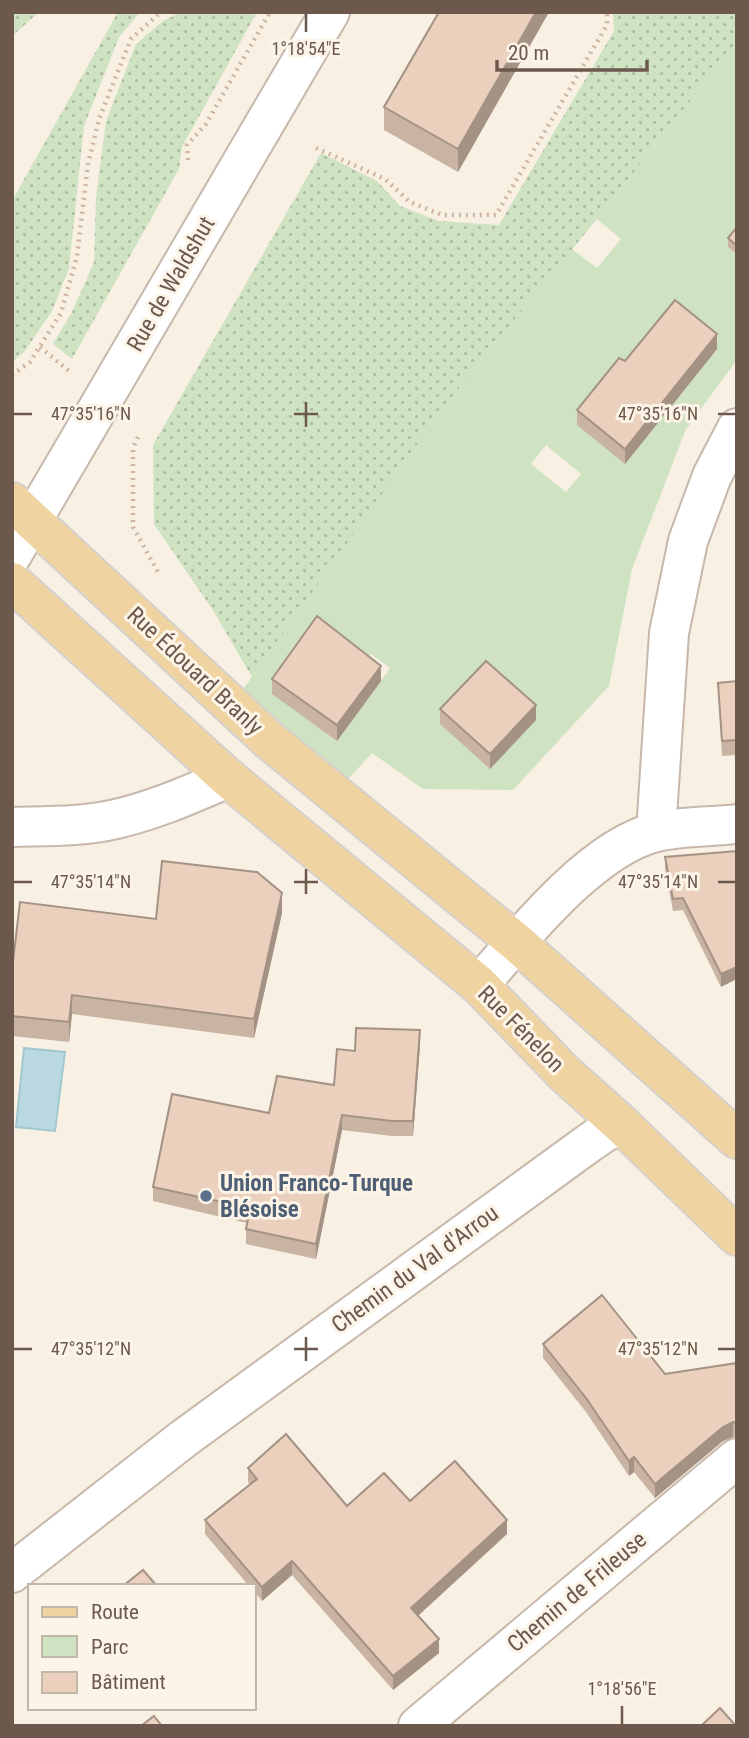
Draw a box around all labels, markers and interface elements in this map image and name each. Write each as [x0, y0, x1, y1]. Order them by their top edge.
scale bar [497, 28, 648, 72]
text: 1°18'54"E [271, 38, 341, 59]
text: 20 m [508, 41, 549, 65]
street label: Rue de Waldshut [122, 212, 220, 356]
text: 47°35'16"N [51, 403, 131, 424]
text: 47°35'16"N [618, 403, 698, 424]
street label: Rue Édouard Branly [122, 601, 269, 741]
text: 47°35'14"N [51, 871, 131, 892]
text: 47°35'14"N [618, 871, 698, 892]
street label: Rue Fénelon [472, 980, 570, 1078]
place label: Union Franco-Turque Blésoise [220, 1170, 413, 1223]
marker: Union Franco-Turque Blésoise [198, 1188, 214, 1204]
street label: Chemin du Val d'Arrou [326, 1199, 504, 1339]
text: 47°35'12"N [51, 1338, 131, 1359]
text: 47°35'12"N [618, 1338, 698, 1359]
street label: Chemin de Frileuse [502, 1526, 652, 1658]
legend [28, 1584, 256, 1710]
text: Route [91, 1600, 139, 1624]
text: Parc [91, 1635, 129, 1659]
text: Bâtiment [91, 1670, 166, 1694]
text: 1°18'56"E [587, 1678, 657, 1699]

